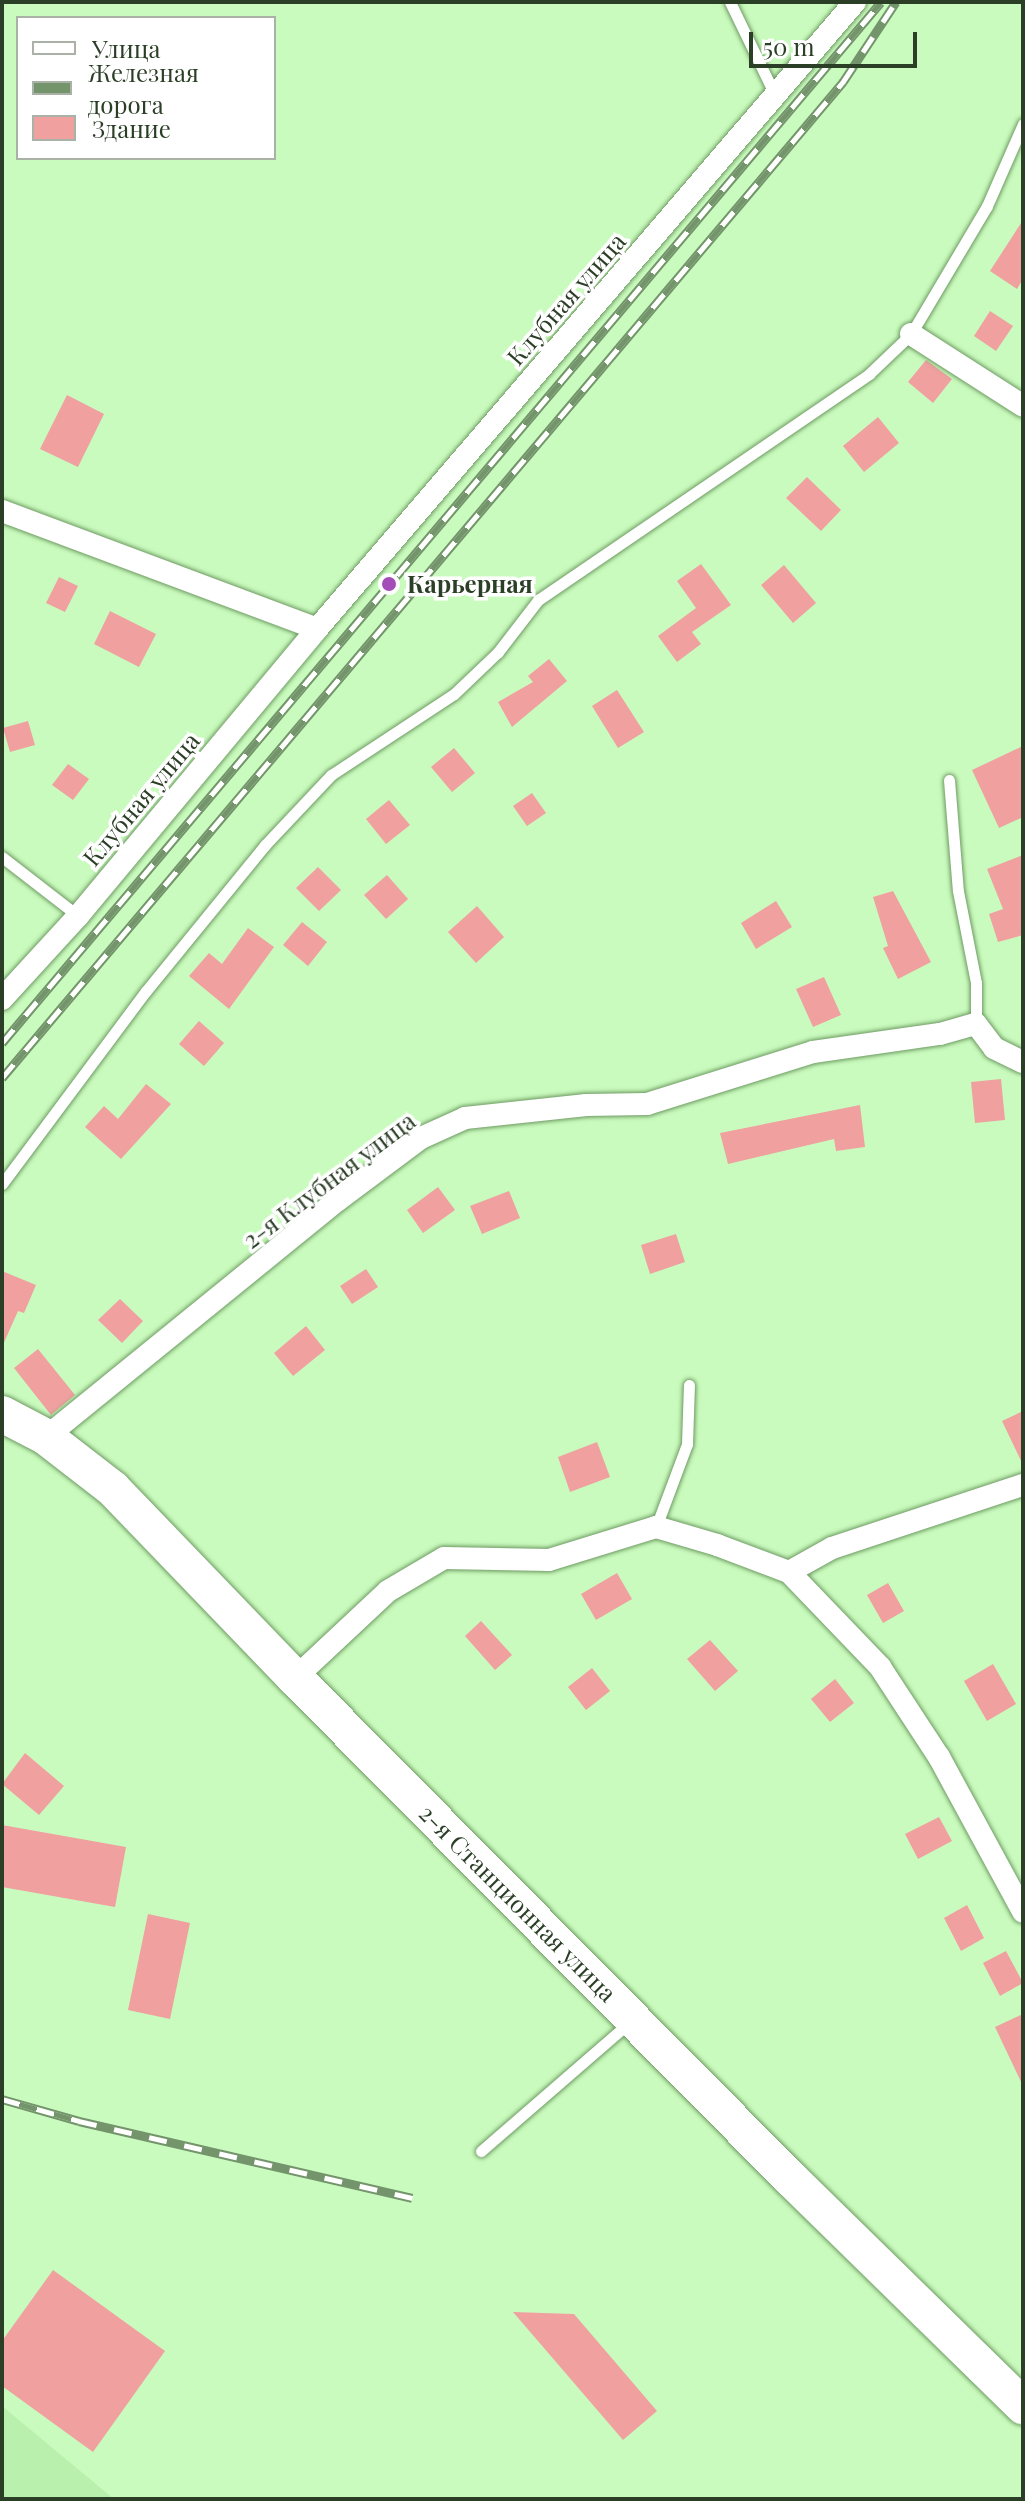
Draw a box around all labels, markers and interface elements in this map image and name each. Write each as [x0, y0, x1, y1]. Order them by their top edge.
legend [16, 16, 276, 160]
scale bar [753, 16, 921, 66]
text: 50 m [763, 30, 815, 62]
text: Улица [92, 32, 161, 64]
text: Железная дорога [88, 56, 199, 120]
text: Здание [92, 112, 171, 144]
street label: Клубная улица [501, 227, 631, 371]
place label: Карьерная [407, 570, 533, 598]
marker: Карьерная [378, 573, 400, 595]
street label: Клубная улица [77, 726, 205, 872]
street label: 2-я Клубная улица [237, 1106, 421, 1254]
street label: 2-я Станционная улица [414, 1799, 622, 2007]

